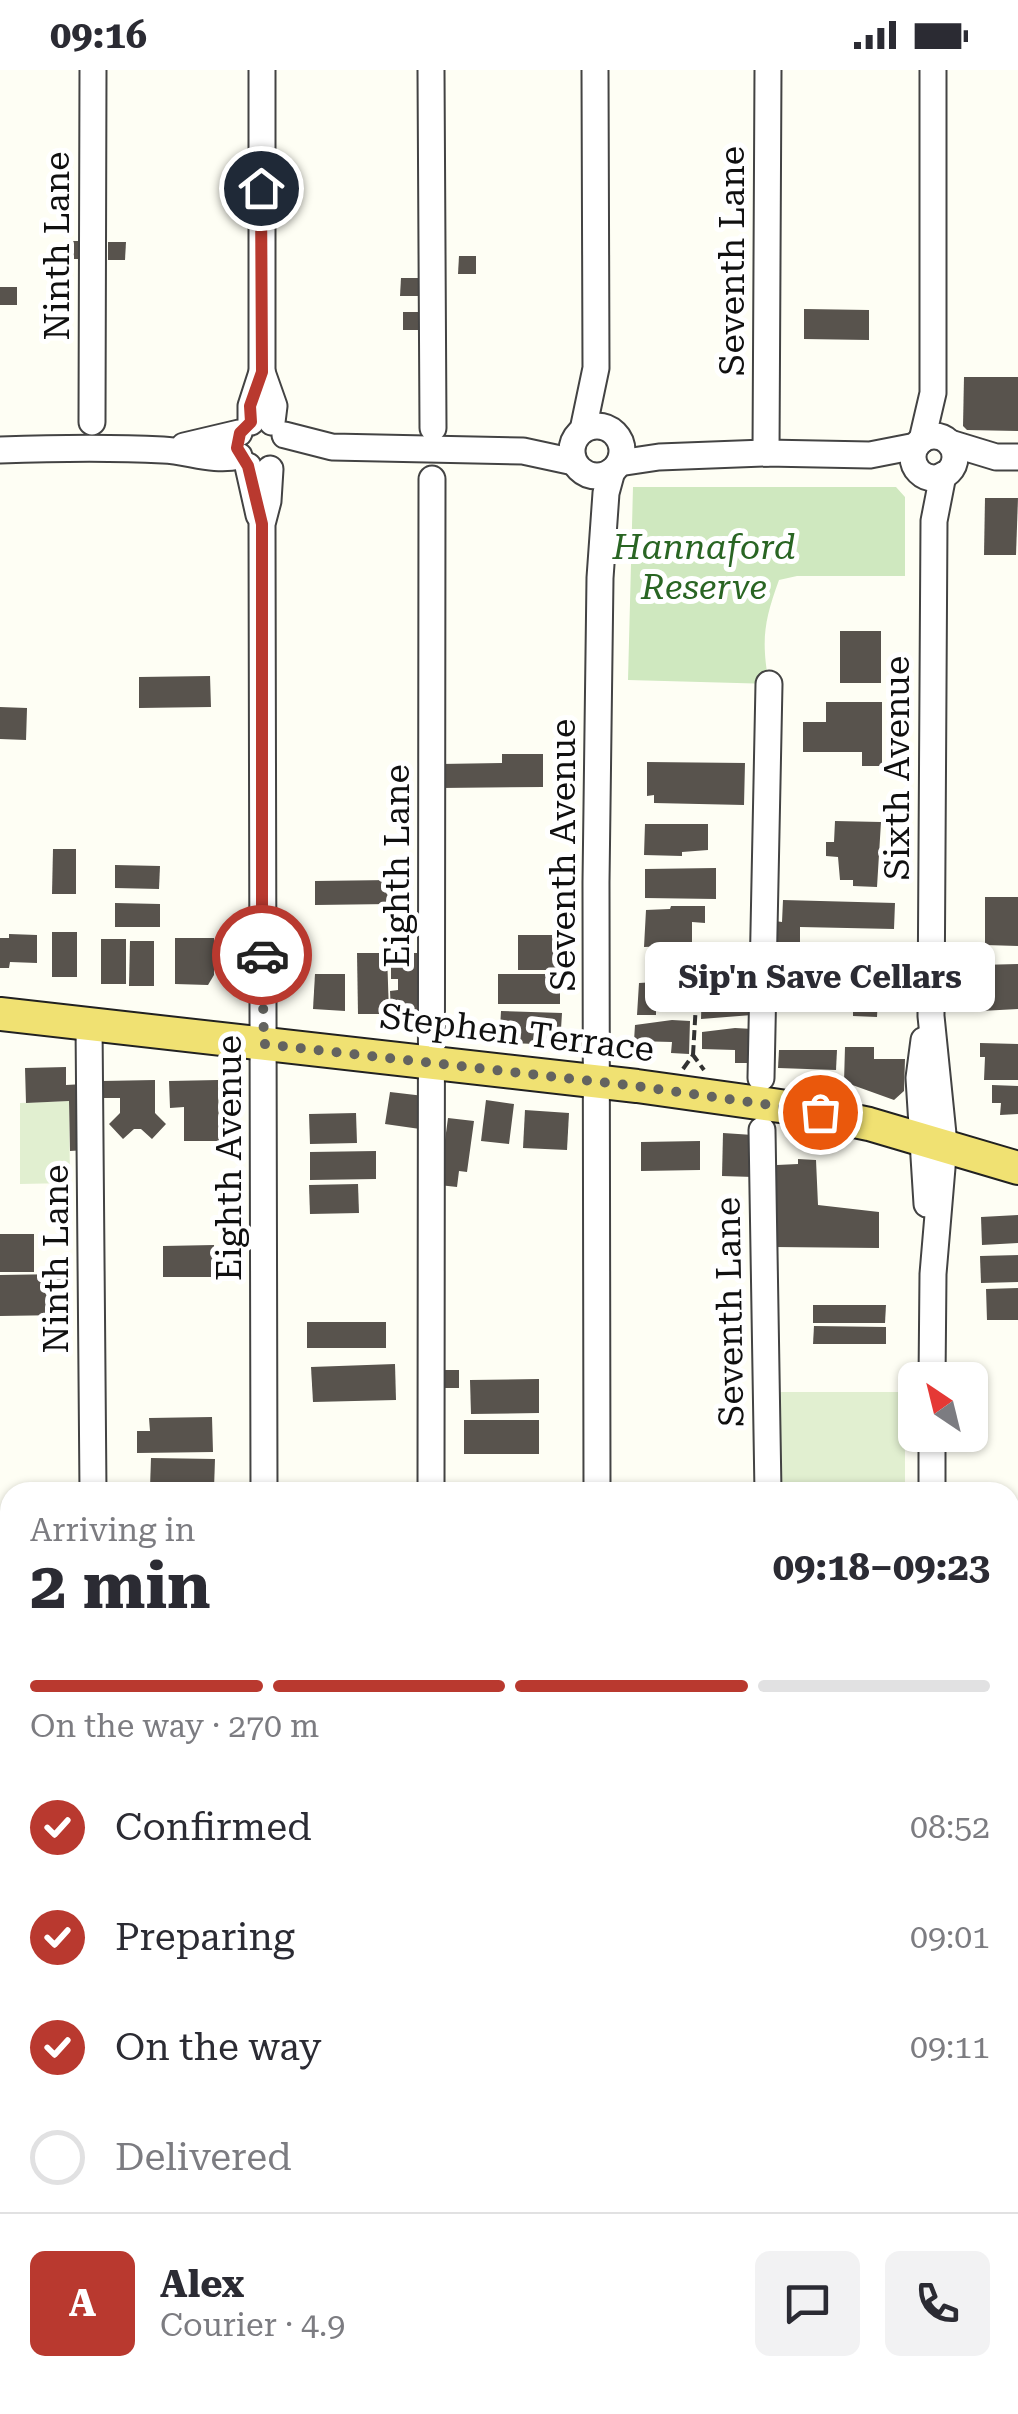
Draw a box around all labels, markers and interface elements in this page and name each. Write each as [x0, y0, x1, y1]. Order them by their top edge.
text: 09:16 [50, 13, 147, 57]
pin [219, 146, 304, 231]
street label: Seventh Lane [712, 146, 753, 376]
street label: Ninth Lane [37, 151, 78, 341]
icon: home [234, 161, 289, 216]
park label: Hannaford Reserve [611, 527, 796, 608]
street label: Sixth Avenue [877, 656, 918, 880]
street label: Seventh Avenue [543, 719, 584, 991]
street label: Eighth Lane [377, 764, 418, 968]
courier [212, 905, 312, 1005]
icon: car [235, 928, 290, 983]
callout: Sip'n Save Cellars [645, 942, 995, 1012]
text: Sip'n Save Cellars [678, 958, 962, 996]
street label: Stephen Terrace [378, 996, 656, 1070]
street label: Eighth Avenue [209, 1035, 250, 1281]
pin [778, 1070, 863, 1155]
icon: bag [793, 1085, 848, 1140]
street label: Ninth Lane [36, 1164, 77, 1354]
street label: Seventh Lane [707, 1197, 753, 1427]
north arrow [898, 1362, 988, 1452]
map controls [898, 1362, 988, 1452]
text: Arriving in [30, 1511, 195, 1549]
text: 09:18–09:23 [773, 1545, 990, 1589]
text: 2 min [30, 1548, 211, 1624]
text: On the way · 270 m [30, 1707, 319, 1745]
icon: check [30, 1800, 85, 1855]
text: Confirmed [115, 1805, 312, 1849]
text: 08:52 [910, 1808, 990, 1846]
icon: check [30, 1910, 85, 1965]
text: Preparing [115, 1915, 295, 1959]
text: 09:01 [910, 1918, 990, 1956]
icon: check [30, 2020, 85, 2075]
text: On the way [115, 2025, 321, 2069]
text: 09:11 [910, 2028, 990, 2066]
text: Delivered [115, 2135, 292, 2179]
button: chat [755, 2251, 860, 2356]
button: phone [885, 2251, 990, 2356]
text: Alex [160, 2262, 244, 2306]
text: A [69, 2281, 96, 2325]
text: Courier · 4.9 [160, 2306, 345, 2344]

